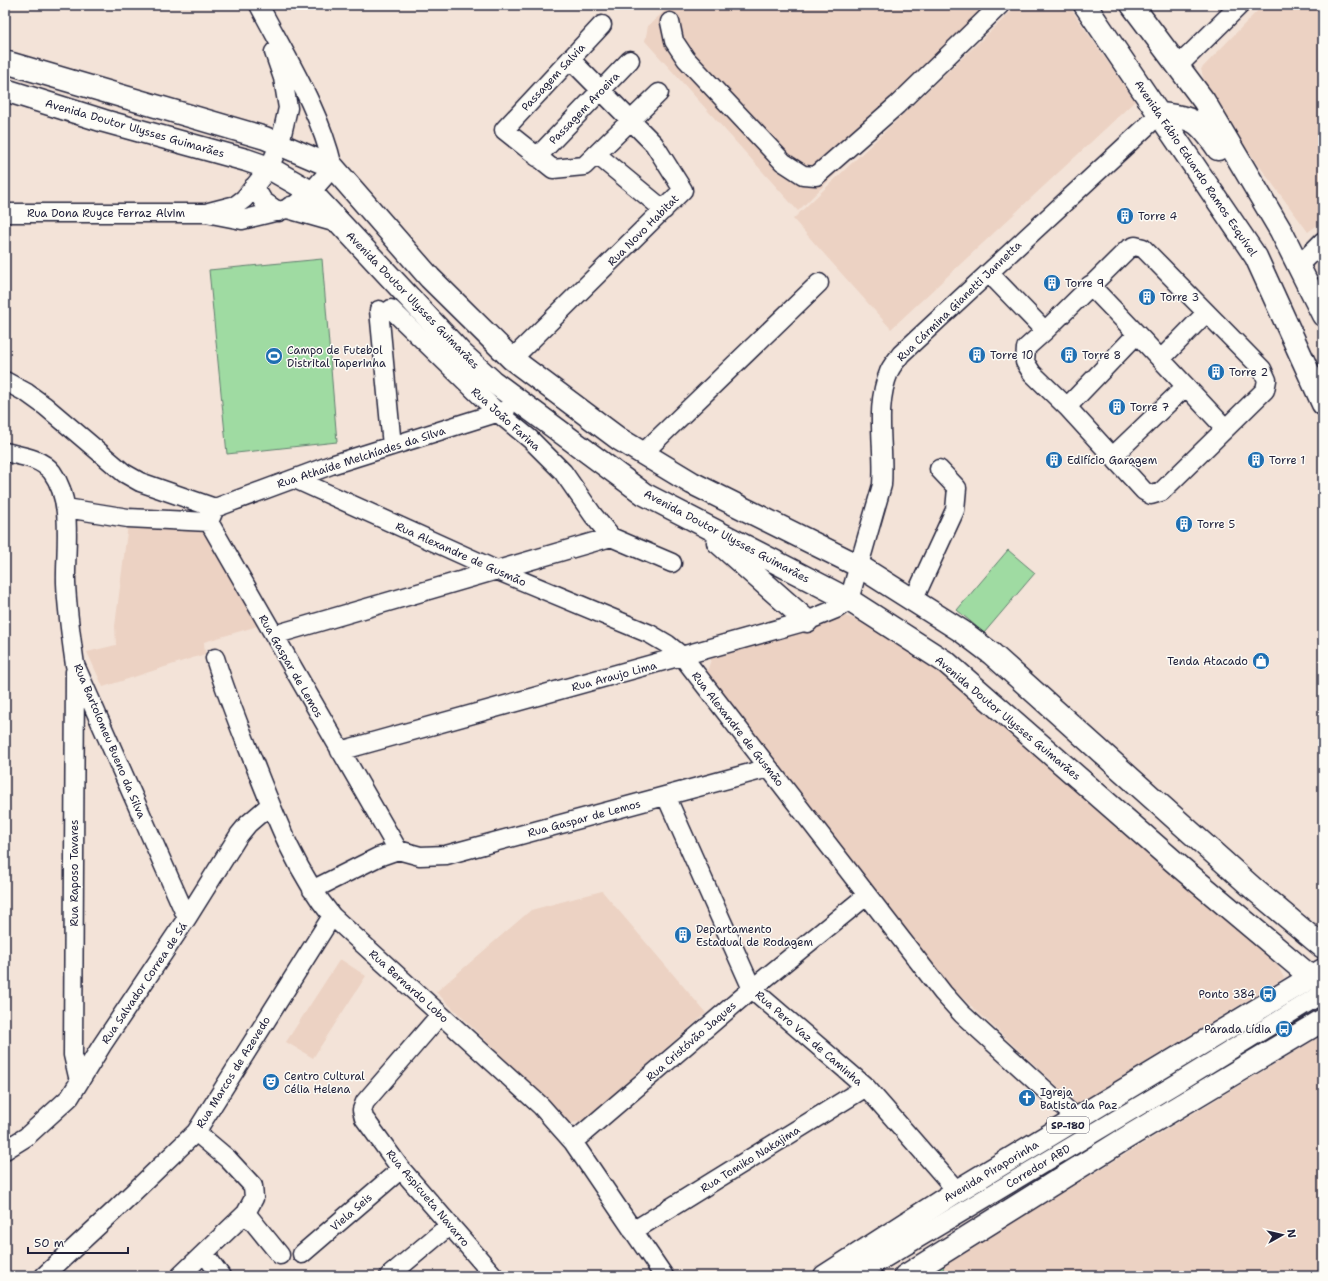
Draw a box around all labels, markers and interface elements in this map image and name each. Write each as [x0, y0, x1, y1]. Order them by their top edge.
street label: Passagem Salvia [518, 40, 589, 114]
street label: Passagem Aroeira [546, 69, 623, 148]
street label: Avenida Fábio Eduardo Ramos Esquível [1131, 77, 1261, 260]
street label: Avenida Doutor Ulysses Guimarães [44, 96, 226, 161]
street label: Rua Novo Habitat [604, 191, 682, 269]
street label: Rua Dona Ruyce Ferraz Alvim [27, 206, 186, 221]
building icon: Torre 4 [1115, 206, 1135, 226]
place label: Torre 4 [1138, 209, 1177, 224]
street label: Avenida Doutor Ulysses Guimarães [343, 228, 483, 372]
street label: Rua Cármina Gianetti Jannetta [894, 238, 1025, 365]
building icon: Torre 9 [1042, 273, 1062, 293]
place label: Torre 9 [1065, 276, 1104, 291]
building icon: Torre 3 [1137, 287, 1157, 307]
place label: Torre 3 [1160, 290, 1199, 305]
place label: Campo de Futebol Distrital Taperinha [287, 343, 386, 371]
building icon: Torre 10 [967, 345, 987, 365]
building icon: Torre 8 [1059, 345, 1079, 365]
sports icon: Campo de Futebol Distrital Taperinha [264, 346, 284, 366]
place label: Torre 10 [990, 348, 1033, 363]
place label: Torre 8 [1082, 348, 1121, 363]
building icon: Torre 2 [1206, 362, 1226, 382]
place label: Torre 2 [1229, 365, 1268, 380]
street label: Rua João Farina [468, 384, 544, 455]
building icon: Torre 7 [1107, 397, 1127, 417]
place label: Torre 7 [1130, 400, 1169, 415]
street label: Rua Athaíde Melchíades da Silva [275, 423, 447, 492]
building icon: Edifício Garagem [1044, 450, 1064, 470]
building icon: Torre 1 [1246, 450, 1266, 470]
place label: Edifício Garagem [1067, 453, 1158, 468]
place label: Torre 1 [1269, 453, 1305, 468]
street label: Avenida Doutor Ulysses Guimarães [641, 486, 812, 587]
building icon: Torre 5 [1174, 514, 1194, 534]
place label: Torre 5 [1197, 517, 1235, 532]
street label: Rua Alexandre de Gusmão [393, 519, 529, 590]
street label: Rua Gaspar de Lemos [255, 612, 326, 720]
shop icon: Tenda Atacado [1251, 651, 1271, 671]
street label: Avenida Doutor Ulysses Guimarães [932, 653, 1084, 784]
place label: Tenda Atacado [1167, 654, 1248, 669]
street label: Rua Araujo Lima [570, 658, 659, 695]
street label: Rua Bartolomeu Bueno da Silva [70, 661, 149, 821]
street label: Rua Alexandre de Gusmão [688, 669, 787, 790]
street label: Rua Gaspar de Lemos [526, 796, 642, 841]
street label: Rua Raposo Tavares [67, 819, 82, 927]
street label: Rua Salvador Correa de Sá [98, 919, 191, 1047]
place label: Departamento Estadual de Rodagem [696, 922, 813, 950]
building icon: Departamento Estadual de Rodagem [673, 925, 693, 945]
street label: Rua Bernardo Lobo [366, 947, 452, 1026]
bus stop icon: Ponto 384 [1258, 984, 1278, 1004]
place label: Ponto 384 [1199, 987, 1255, 1002]
street label: Rua Pero Vaz de Caminha [752, 988, 866, 1089]
street label: Rua Cristóvão Jaques [643, 998, 740, 1085]
street label: Rua Marcos de Azevedo [193, 1013, 274, 1131]
bus stop icon: Parada Lídia [1274, 1019, 1294, 1039]
place label: Parada Lídia [1204, 1022, 1271, 1037]
place label: Centro Cultural Célia Helena [284, 1069, 365, 1097]
theatre icon: Centro Cultural Célia Helena [261, 1072, 281, 1092]
place label: Igreja Batista da Paz [1040, 1085, 1118, 1113]
church icon: Igreja Batista da Paz [1017, 1088, 1037, 1108]
road number: SP-180 [1047, 1117, 1089, 1133]
street label: Rua Tomiko Nakajima [698, 1123, 803, 1196]
street label: Avenida Piraporinha [941, 1137, 1042, 1206]
street label: Corredor ABD [1003, 1141, 1073, 1192]
street label: Rua Aspicueta Navarro [383, 1147, 473, 1250]
street label: Viela Seis [327, 1190, 375, 1235]
north arrow [1262, 1215, 1302, 1255]
text: N [1283, 1228, 1299, 1239]
scale bar [28, 1229, 128, 1255]
text: 50 m [34, 1235, 64, 1251]

